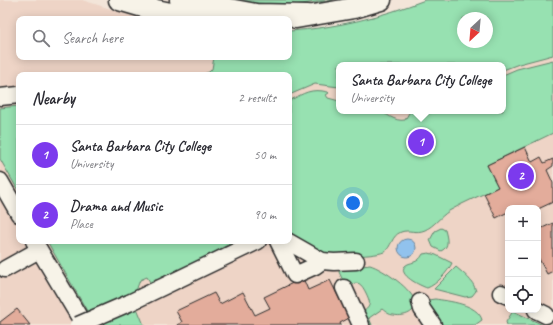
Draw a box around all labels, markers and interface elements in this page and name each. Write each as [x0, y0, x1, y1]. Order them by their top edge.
north arrow [457, 12, 493, 48]
search box [16, 16, 292, 60]
icon: search [30, 27, 52, 49]
text: Search here [62, 29, 123, 48]
popup [336, 62, 506, 114]
text: Santa Barbara City College [351, 71, 491, 90]
text: Nearby [32, 88, 75, 109]
text: 2 results [238, 90, 276, 106]
text: University [351, 90, 394, 106]
pin: 1 [408, 127, 434, 157]
text: Santa Barbara City College [70, 137, 211, 156]
text: 1 [42, 147, 48, 163]
text: 50 m [254, 147, 276, 163]
text: University [70, 156, 113, 172]
pin: 2 [508, 161, 534, 191]
your location [343, 193, 363, 213]
text: Drama and Music [70, 197, 163, 216]
map controls [505, 205, 541, 313]
button: + [505, 205, 541, 241]
text: 2 [42, 207, 48, 223]
text: 90 m [254, 207, 276, 223]
text: Place [70, 216, 93, 232]
button: − [505, 241, 541, 277]
button: locate [505, 277, 541, 313]

